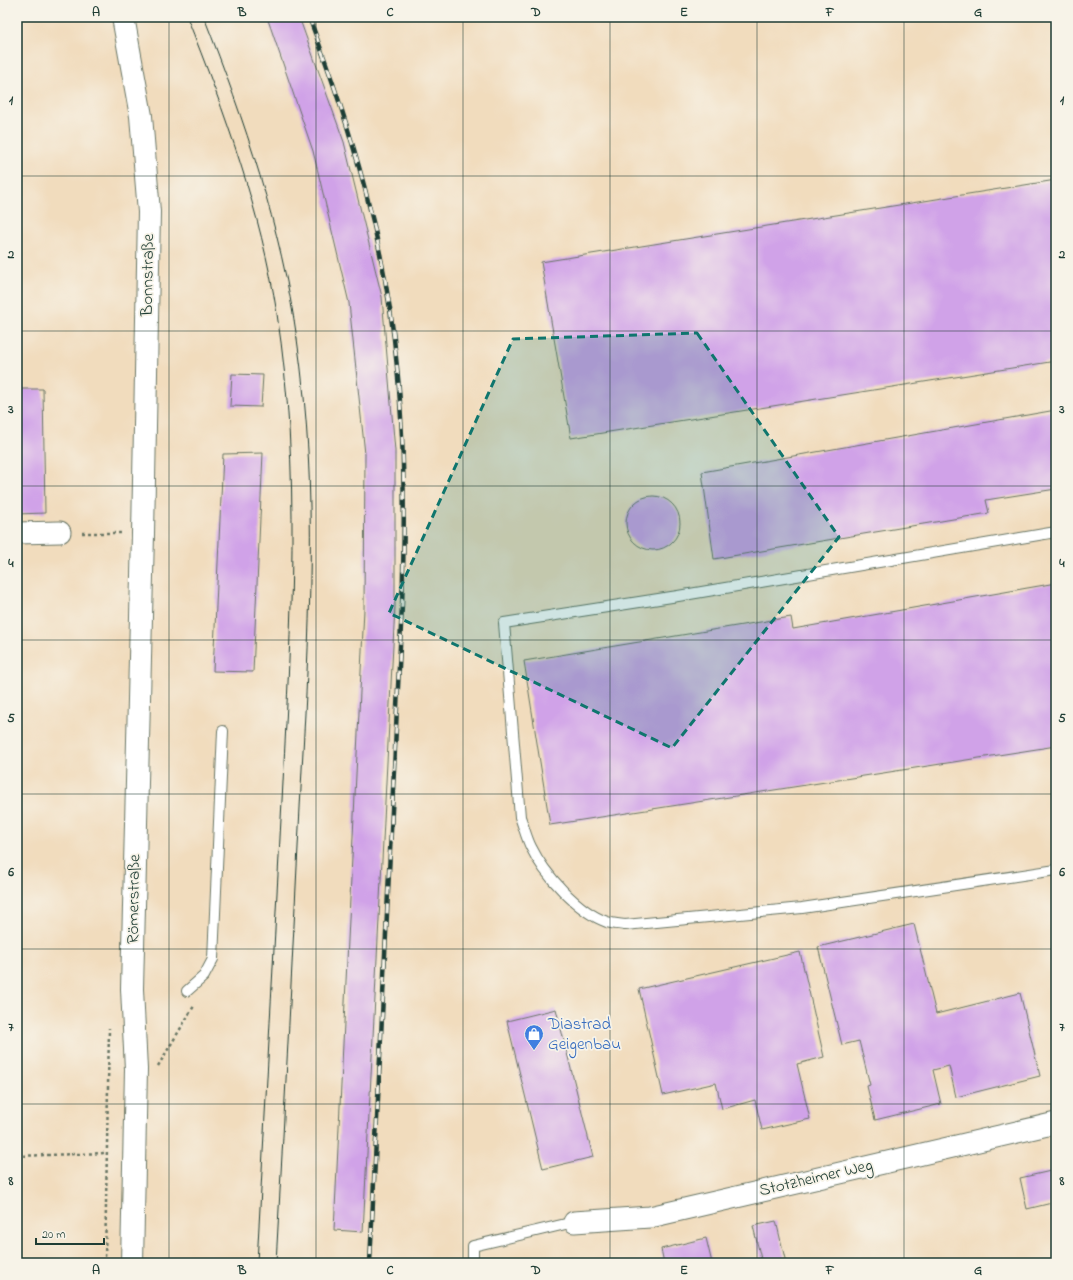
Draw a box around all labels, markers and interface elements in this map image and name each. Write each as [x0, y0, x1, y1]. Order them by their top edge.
text: A [92, 3, 100, 22]
text: B [237, 3, 247, 22]
text: C [386, 3, 394, 22]
text: D [530, 3, 541, 22]
text: E [680, 3, 688, 22]
text: F [825, 3, 835, 22]
text: G [974, 3, 982, 22]
text: 1 [9, 91, 14, 110]
text: 1 [1060, 91, 1065, 110]
street label: Bonnstraße [135, 233, 161, 317]
text: 2 [7, 245, 15, 264]
text: 2 [1058, 245, 1066, 264]
text: 3 [7, 400, 14, 419]
text: 3 [1058, 400, 1065, 419]
text: 4 [7, 554, 14, 573]
text: 4 [1058, 554, 1065, 573]
text: 5 [7, 709, 15, 728]
text: 5 [1058, 709, 1066, 728]
street label: Römerstraße [121, 854, 147, 944]
text: 6 [7, 863, 14, 882]
text: 6 [1058, 863, 1065, 882]
place label: Diastrad Geigenbau [547, 1012, 621, 1059]
text: 7 [8, 1018, 14, 1037]
text: 7 [1059, 1018, 1065, 1037]
shop icon: Diastrad Geigenbau [523, 1023, 545, 1051]
street label: Stotzheimer Weg [757, 1153, 876, 1205]
text: 8 [8, 1172, 14, 1191]
text: 8 [1059, 1172, 1065, 1191]
scale bar [36, 1220, 104, 1246]
text: 20 m [42, 1226, 65, 1244]
text: A [92, 1261, 100, 1280]
text: B [237, 1261, 247, 1280]
text: C [386, 1261, 394, 1280]
text: D [530, 1261, 541, 1280]
text: E [680, 1261, 688, 1280]
text: F [825, 1261, 835, 1280]
text: G [974, 1261, 982, 1280]

